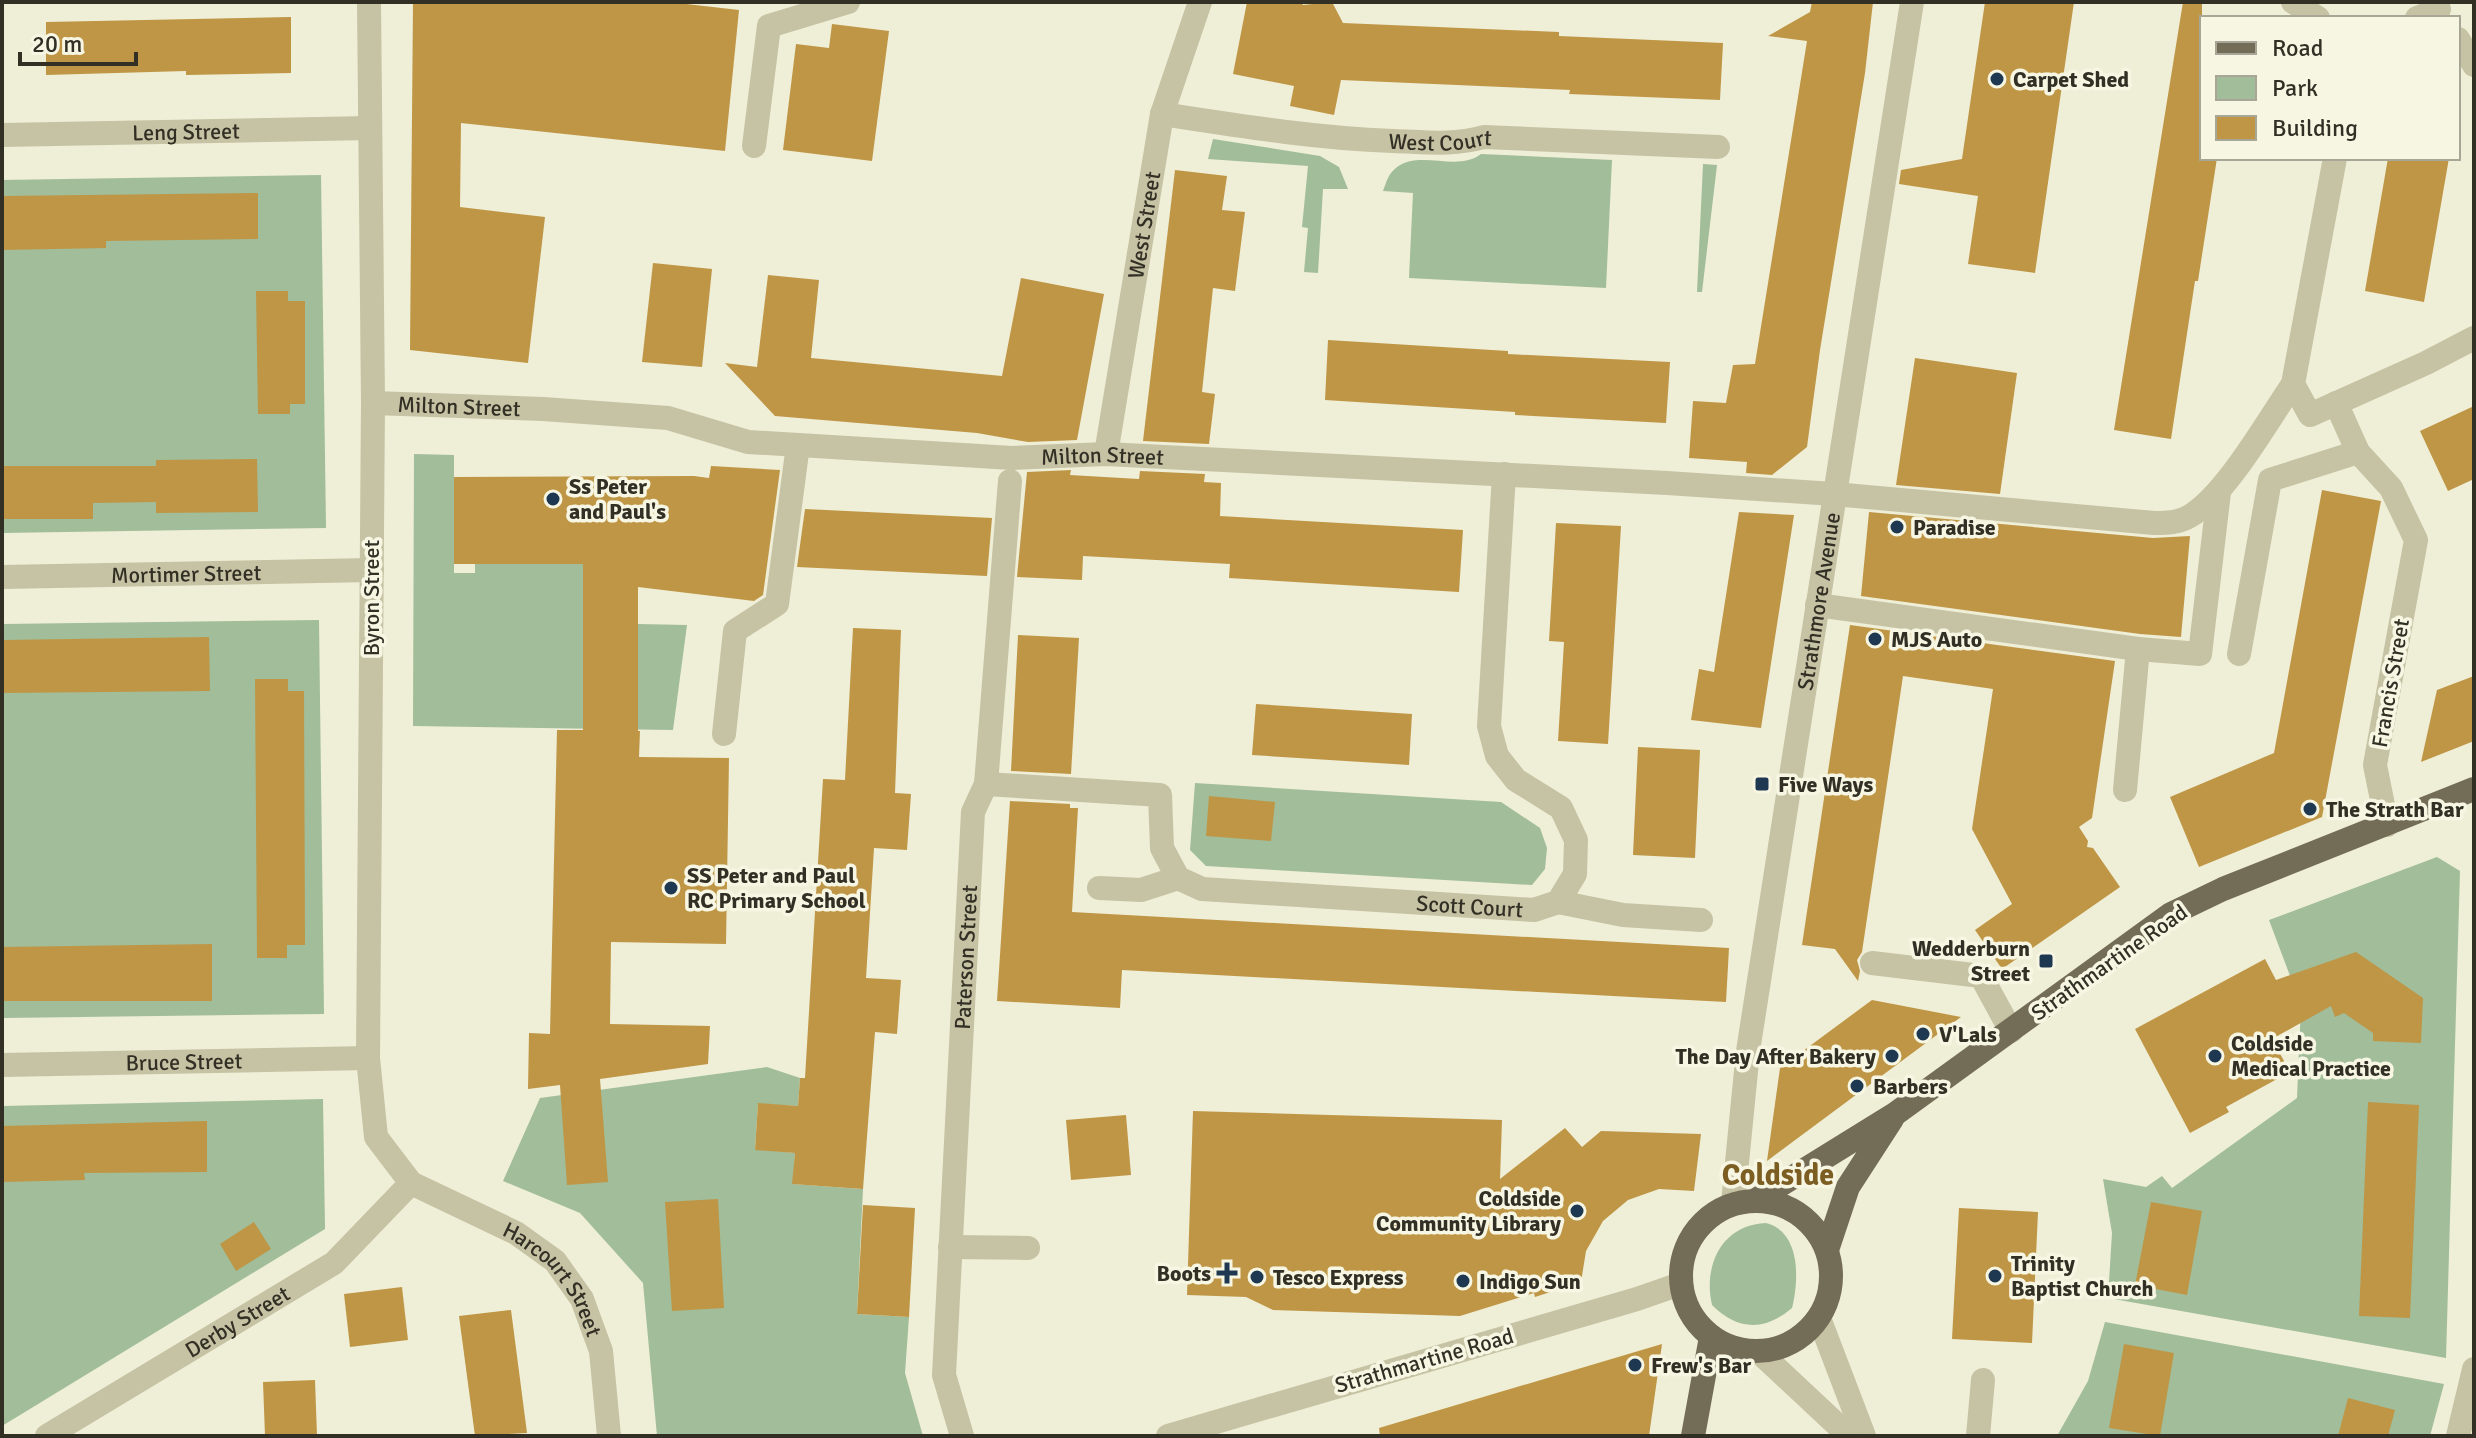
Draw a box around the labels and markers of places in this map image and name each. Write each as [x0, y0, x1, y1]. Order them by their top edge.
place label: Carpet Shed [2013, 66, 2129, 93]
marker: Carpet Shed [1988, 70, 2006, 88]
place label: Ss Peter and Paul's [569, 473, 666, 525]
marker: Ss Peter and Paul's [544, 490, 562, 508]
place label: Paradise [1913, 514, 1996, 541]
marker: Paradise [1888, 518, 1906, 536]
place label: MJS Auto [1891, 626, 1982, 653]
marker: MJS Auto [1866, 630, 1884, 648]
place label: Five Ways [1778, 771, 1873, 798]
marker: Five Ways [1753, 775, 1771, 793]
place label: The Strath Bar [2326, 796, 2464, 823]
marker: The Strath Bar [2301, 800, 2319, 818]
place label: SS Peter and Paul RC Primary School [687, 862, 866, 914]
marker: SS Peter and Paul RC Primary School [662, 879, 680, 897]
place label: Wedderburn Street [1912, 935, 2030, 987]
marker: Wedderburn Street [2037, 952, 2055, 970]
place label: V'Lals [1939, 1021, 1997, 1048]
marker: V'Lals [1914, 1025, 1932, 1043]
place label: Coldside Medical Practice [2231, 1030, 2391, 1082]
place label: The Day After Bakery [1675, 1043, 1876, 1070]
marker: The Day After Bakery [1883, 1047, 1901, 1065]
marker: Coldside Medical Practice [2206, 1047, 2224, 1065]
place label: Barbers [1873, 1073, 1948, 1100]
marker: Barbers [1848, 1077, 1866, 1095]
place label: Coldside Community Library [1376, 1185, 1561, 1237]
marker: Coldside Community Library [1568, 1202, 1586, 1220]
place label: Trinity Baptist Church [2011, 1250, 2154, 1302]
place label: Boots [1157, 1260, 1211, 1287]
marker: Boots [1218, 1264, 1236, 1282]
place label: Tesco Express [1273, 1264, 1404, 1291]
marker: Trinity Baptist Church [1986, 1267, 2004, 1285]
marker: Tesco Express [1248, 1268, 1266, 1286]
place label: Indigo Sun [1479, 1268, 1581, 1295]
marker: Indigo Sun [1454, 1272, 1472, 1290]
place label: Frew's Bar [1651, 1352, 1752, 1379]
marker: Frew's Bar [1626, 1356, 1644, 1374]

